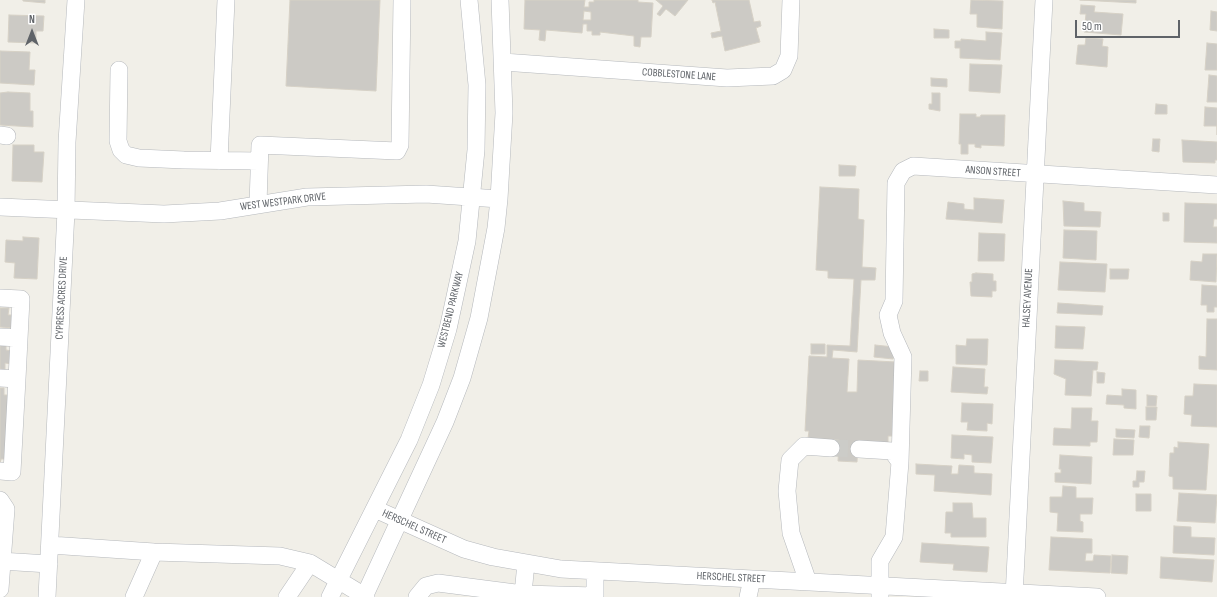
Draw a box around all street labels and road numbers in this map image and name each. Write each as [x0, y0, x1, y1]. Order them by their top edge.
street label: COBBLESTONE LANE [641, 66, 717, 84]
street label: ANSON STREET [965, 163, 1021, 181]
street label: WEST WESTPARK DRIVE [239, 190, 327, 214]
street label: CYPRESS ACRES DRIVE [53, 256, 71, 340]
street label: HALSEY AVENUE [1020, 268, 1036, 328]
street label: WESTBEND PARKWAY [435, 271, 467, 349]
street label: HERSCHEL STREET [380, 507, 448, 547]
street label: HERSCHEL STREET [696, 570, 766, 586]

